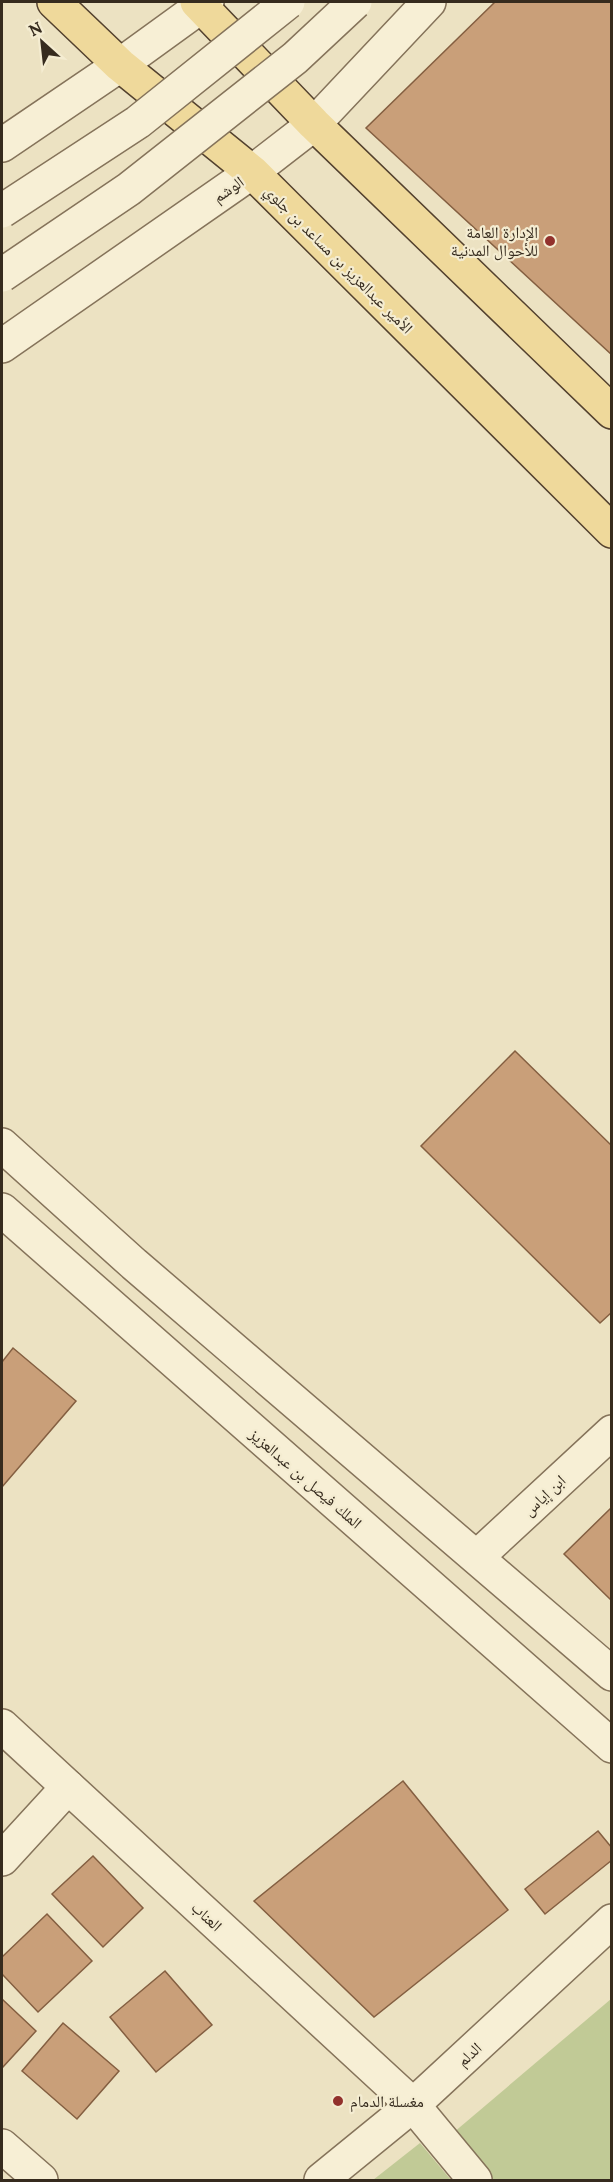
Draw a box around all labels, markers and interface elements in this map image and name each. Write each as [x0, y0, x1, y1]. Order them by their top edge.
north arrow [12, 12, 72, 72]
text: N [25, 17, 45, 40]
street label: الوشم [208, 171, 248, 208]
street label: الأمير عبدالعزيز بن مساعد بن جلوي [258, 181, 417, 340]
place label: الإدارة العامة للأحوال المدنية [451, 222, 538, 261]
marker: الإدارة العامة للأحوال المدنية [543, 234, 557, 248]
street label: الملك فيصل بن عبدالعزيز [244, 1423, 366, 1533]
street label: ابن إياس [518, 1470, 570, 1521]
street label: العناب [187, 1897, 227, 1935]
street label: الدلم [452, 2038, 486, 2071]
place label: مغسلة الدمام [350, 2091, 424, 2112]
marker: مغسلة الدمام [331, 2094, 345, 2108]

